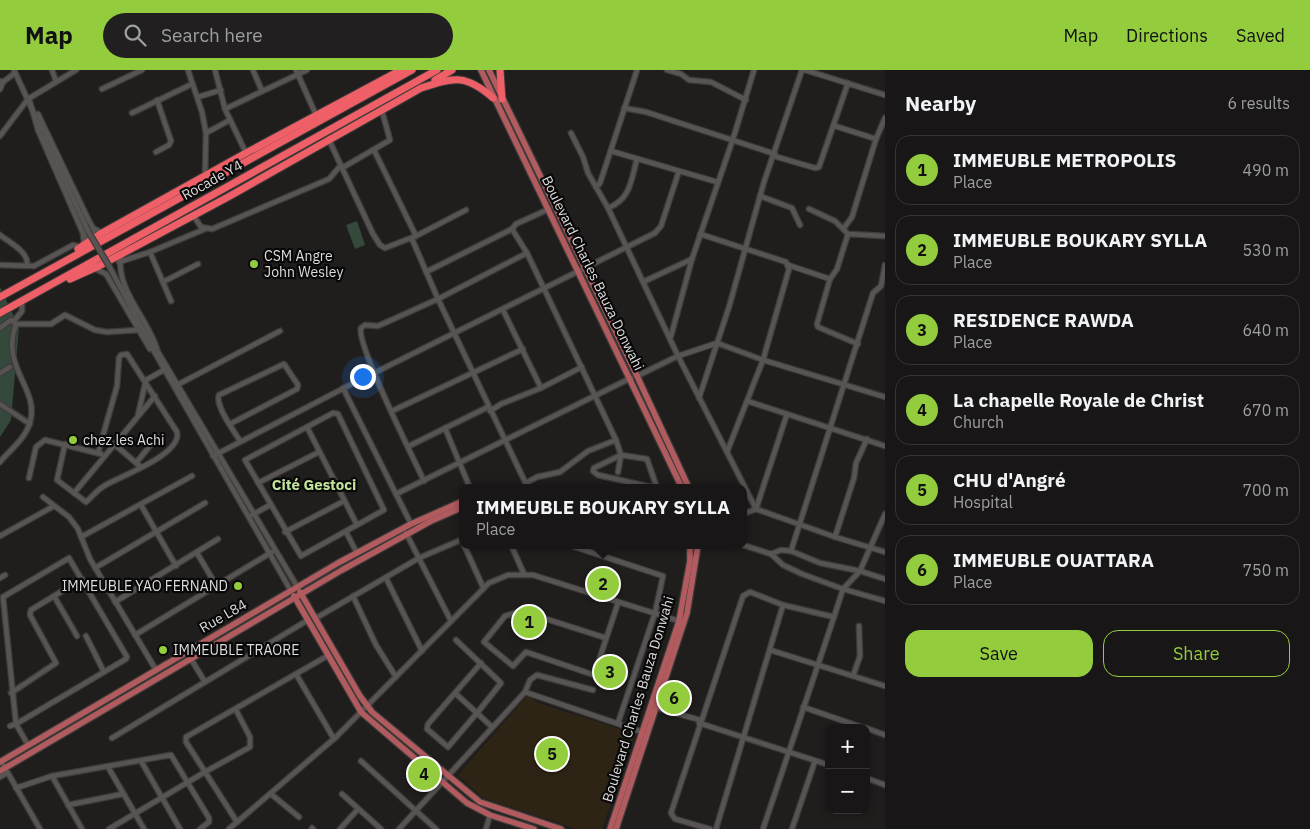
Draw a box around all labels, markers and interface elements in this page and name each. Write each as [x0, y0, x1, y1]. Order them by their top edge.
search box [103, 13, 453, 58]
text: Map [25, 19, 73, 51]
icon: search [121, 21, 149, 49]
text: Search here [161, 23, 263, 47]
text: Map [1063, 24, 1098, 47]
text: Directions [1126, 24, 1208, 47]
text: Saved [1236, 24, 1285, 47]
text: Nearby [905, 89, 976, 117]
text: 6 results [1227, 93, 1290, 113]
text: IMMEUBLE METROPOLIS [953, 148, 1176, 172]
street label: Rocade Y4 [178, 156, 246, 204]
text: 1 [917, 160, 927, 180]
text: 490 m [1242, 160, 1289, 180]
text: Place [953, 172, 992, 192]
street label: Boulevard Charles Bauza Donwahi [538, 173, 648, 373]
text: IMMEUBLE BOUKARY SYLLA [953, 228, 1207, 252]
text: 2 [917, 240, 927, 260]
text: 530 m [1242, 240, 1289, 260]
place label: CSM Angre John Wesley [264, 247, 343, 281]
text: Place [953, 252, 992, 272]
marker: CSM Angre John Wesley [248, 258, 260, 270]
text: RESIDENCE RAWDA [953, 308, 1134, 332]
text: 3 [917, 320, 927, 340]
text: 640 m [1242, 320, 1289, 340]
text: Place [953, 332, 992, 352]
your location [350, 364, 376, 390]
text: La chapelle Royale de Christ [953, 388, 1204, 412]
text: 4 [917, 400, 927, 420]
text: 670 m [1242, 400, 1289, 420]
text: Church [953, 412, 1004, 432]
place label: chez les Achi [83, 431, 165, 449]
marker: chez les Achi [67, 434, 79, 446]
text: CHU d'Angré [953, 468, 1066, 492]
district label: Cité Gestoci [272, 475, 356, 494]
text: 5 [917, 480, 927, 500]
text: 700 m [1242, 480, 1289, 500]
popup [459, 484, 747, 549]
text: Hospital [953, 492, 1013, 512]
text: IMMEUBLE BOUKARY SYLLA [476, 495, 730, 519]
text: Place [476, 519, 515, 539]
text: IMMEUBLE OUATTARA [953, 548, 1154, 572]
text: 6 [917, 560, 927, 580]
text: 750 m [1242, 560, 1289, 580]
pin: 2 [587, 565, 619, 603]
text: Place [953, 572, 992, 592]
place label: IMMEUBLE YAO FERNAND [62, 577, 228, 595]
marker: IMMEUBLE YAO FERNAND [232, 580, 244, 592]
street label: Boulevard Charles Bauza Donwahi [598, 594, 678, 804]
street label: Rue L84 [196, 595, 250, 637]
pin: 1 [513, 603, 545, 641]
button: Save [905, 630, 1093, 677]
button: Share [1103, 630, 1290, 677]
place label: IMMEUBLE TRAORE [173, 641, 299, 659]
marker: IMMEUBLE TRAORE [157, 644, 169, 656]
pin: 3 [594, 653, 626, 691]
pin: 6 [658, 679, 690, 717]
map controls [825, 724, 870, 814]
button: + [825, 724, 870, 769]
pin: 5 [536, 735, 568, 773]
pin: 4 [408, 755, 440, 793]
button: − [825, 769, 870, 814]

